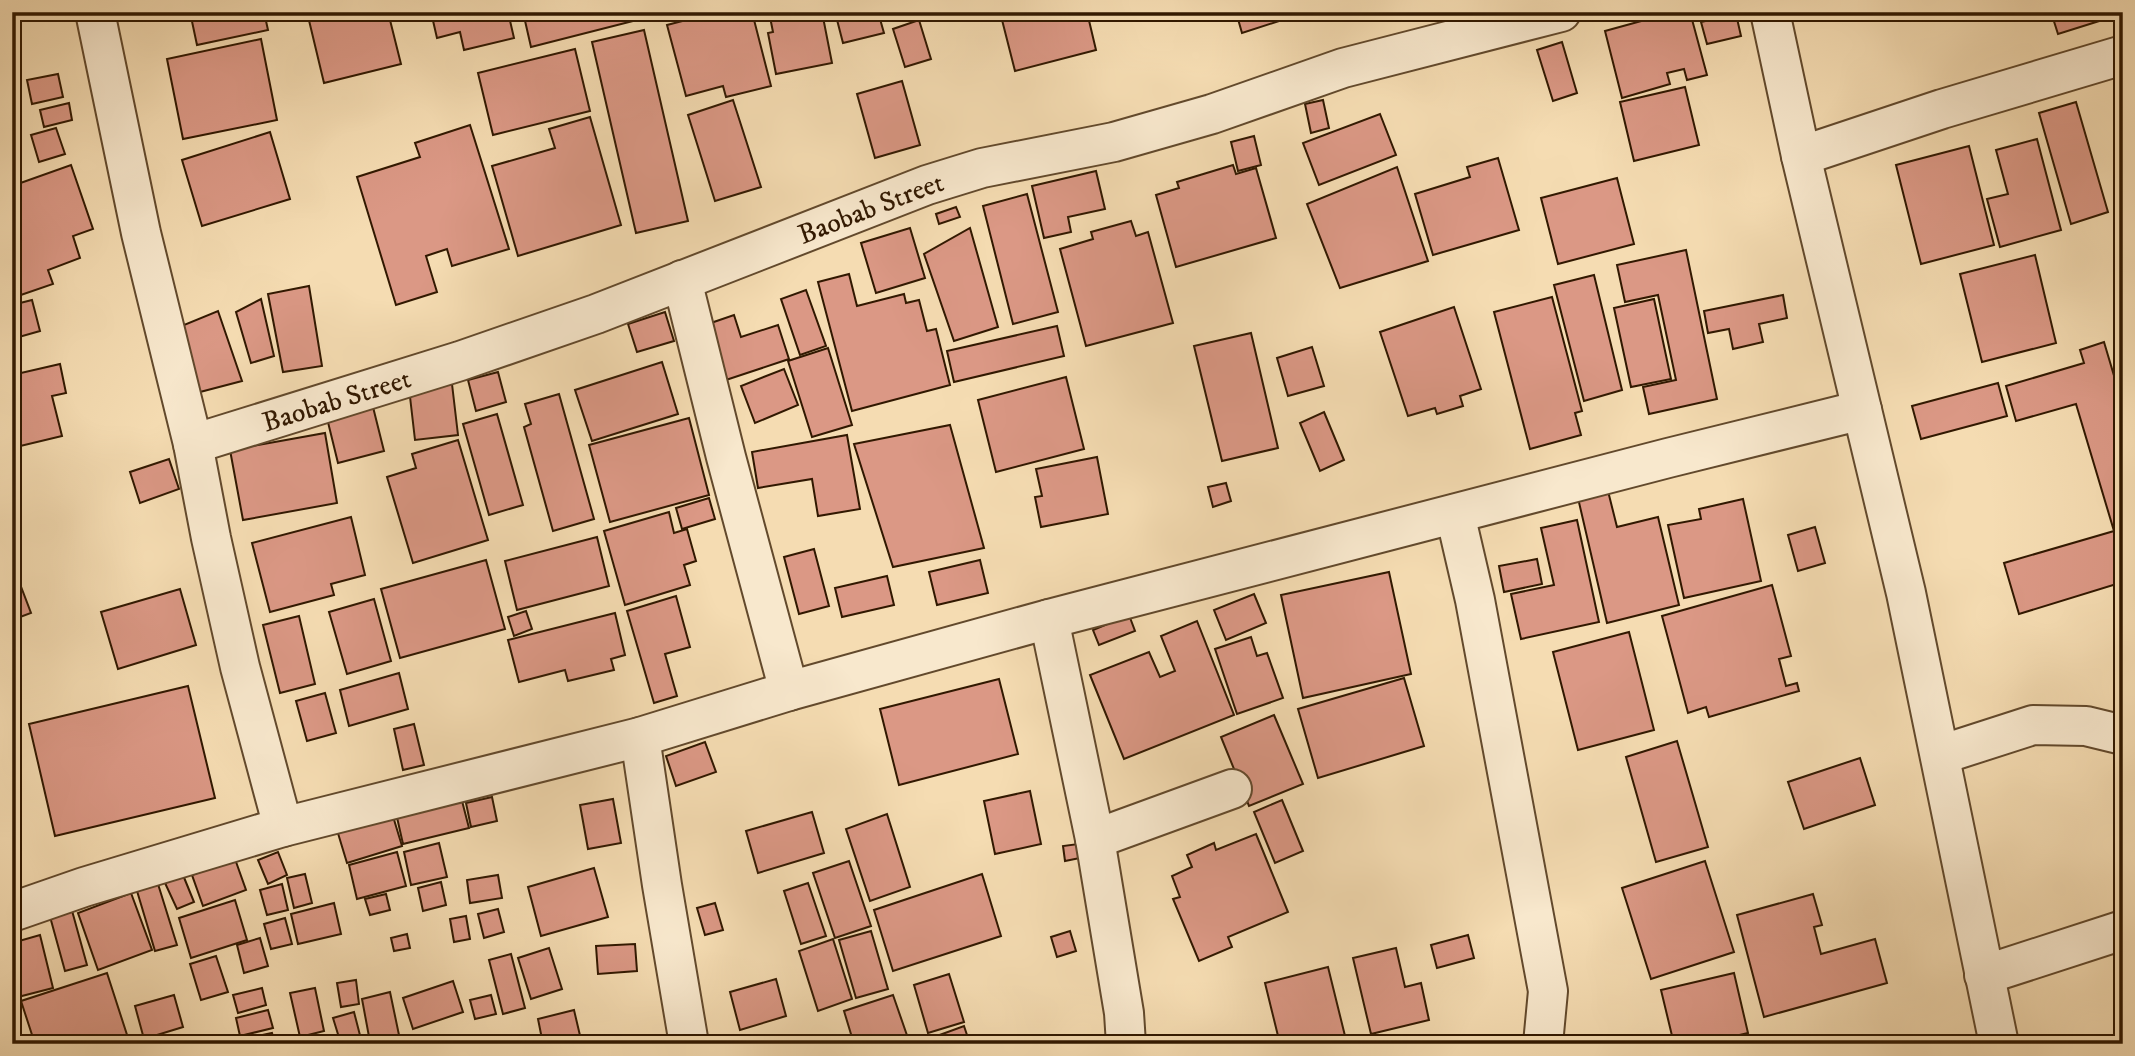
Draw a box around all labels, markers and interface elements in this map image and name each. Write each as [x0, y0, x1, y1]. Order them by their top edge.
street label: Baobab Street [793, 165, 948, 253]
street label: Baobab Street [258, 361, 415, 440]

